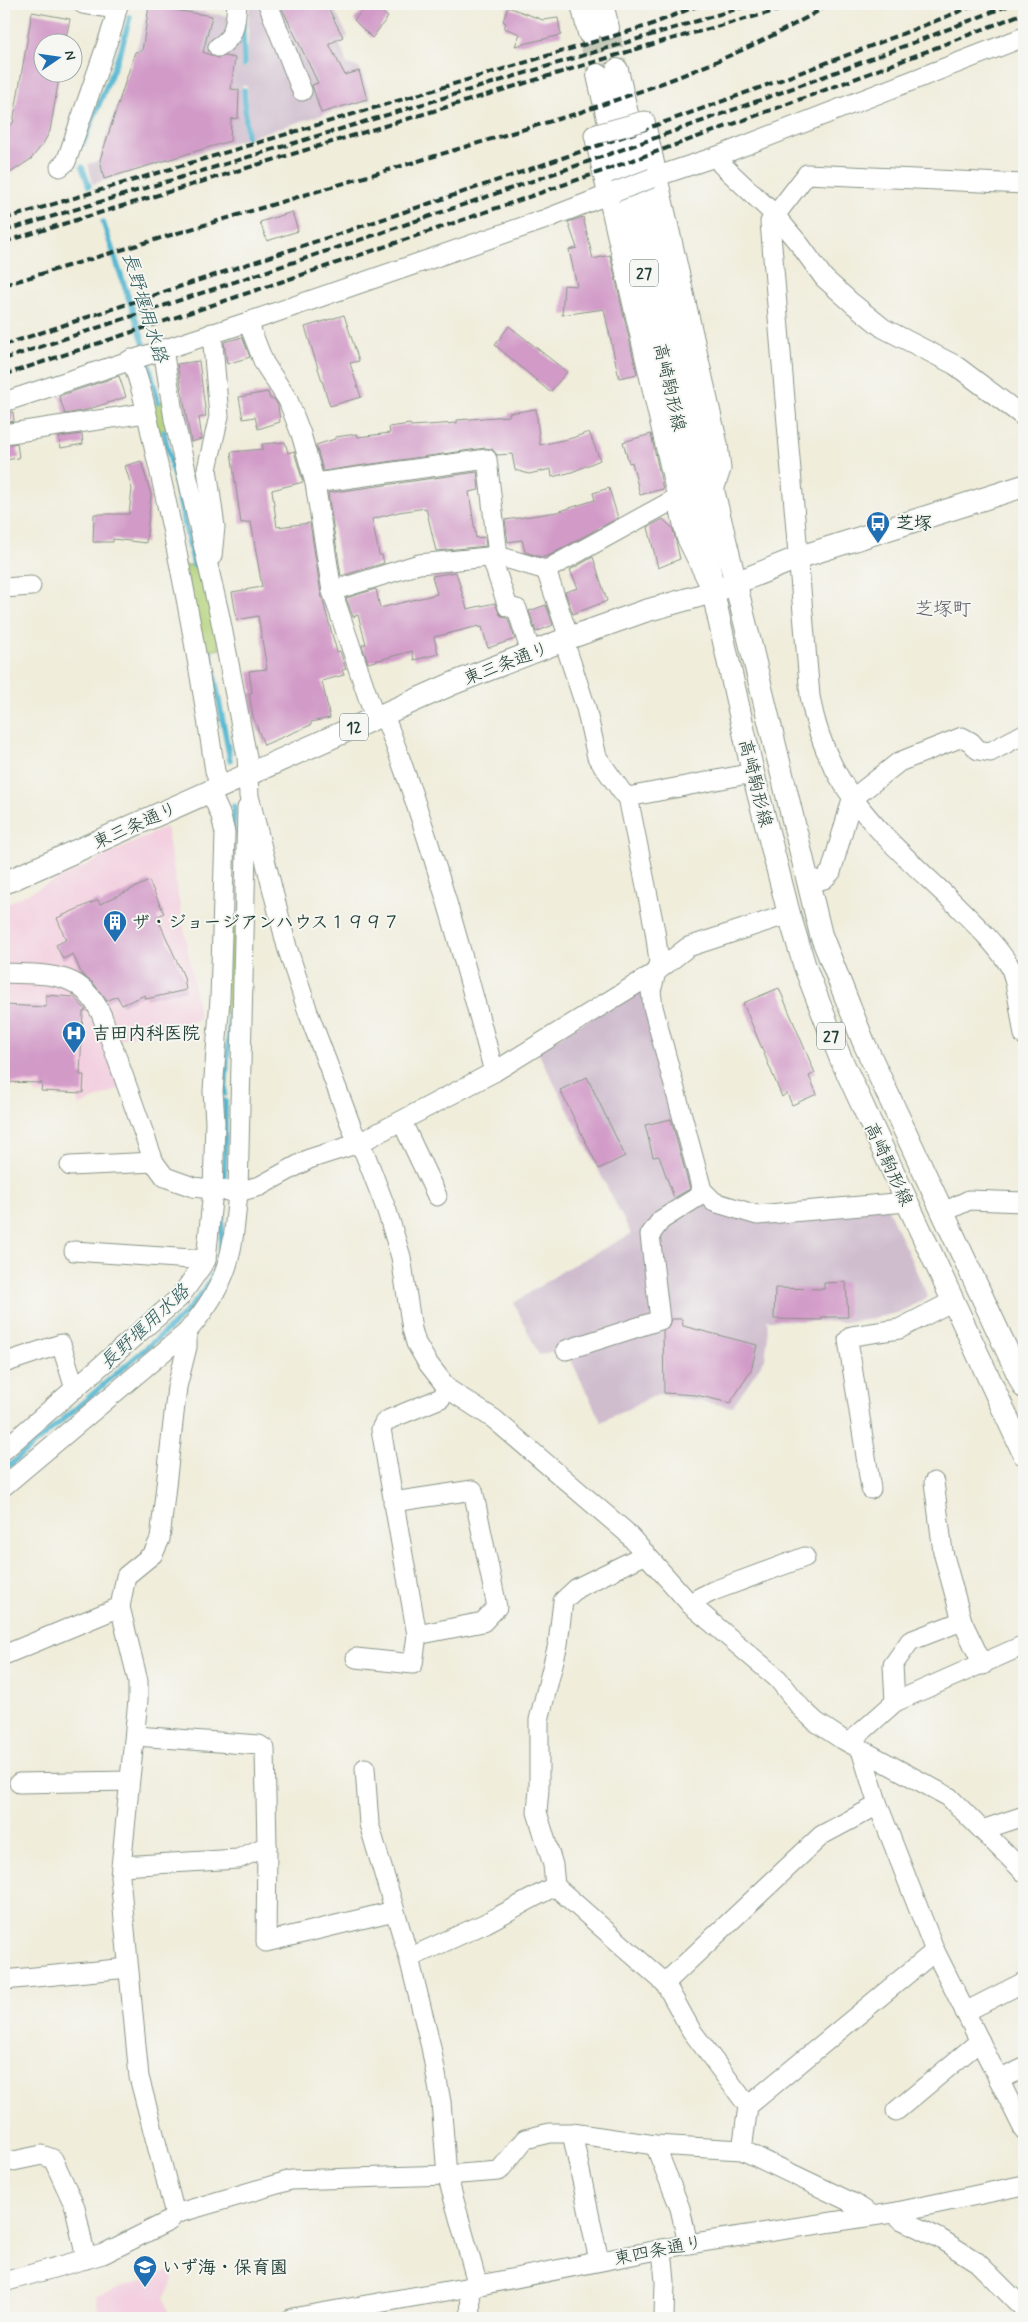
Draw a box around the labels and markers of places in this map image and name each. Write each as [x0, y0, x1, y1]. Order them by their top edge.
bus stop icon: 芝塚 [865, 510, 891, 544]
place label: 芝塚 [896, 512, 932, 536]
building icon: ザ・ジョージアンハウス１９９７ [102, 909, 128, 943]
place label: ザ・ジョージアンハウス１９９７ [132, 911, 401, 935]
hospital icon: 吉田内科医院 [61, 1020, 87, 1054]
place label: 吉田内科医院 [92, 1022, 200, 1046]
school or university icon: いず海・保育園 [132, 2254, 158, 2288]
place label: いず海・保育園 [162, 2256, 288, 2280]

